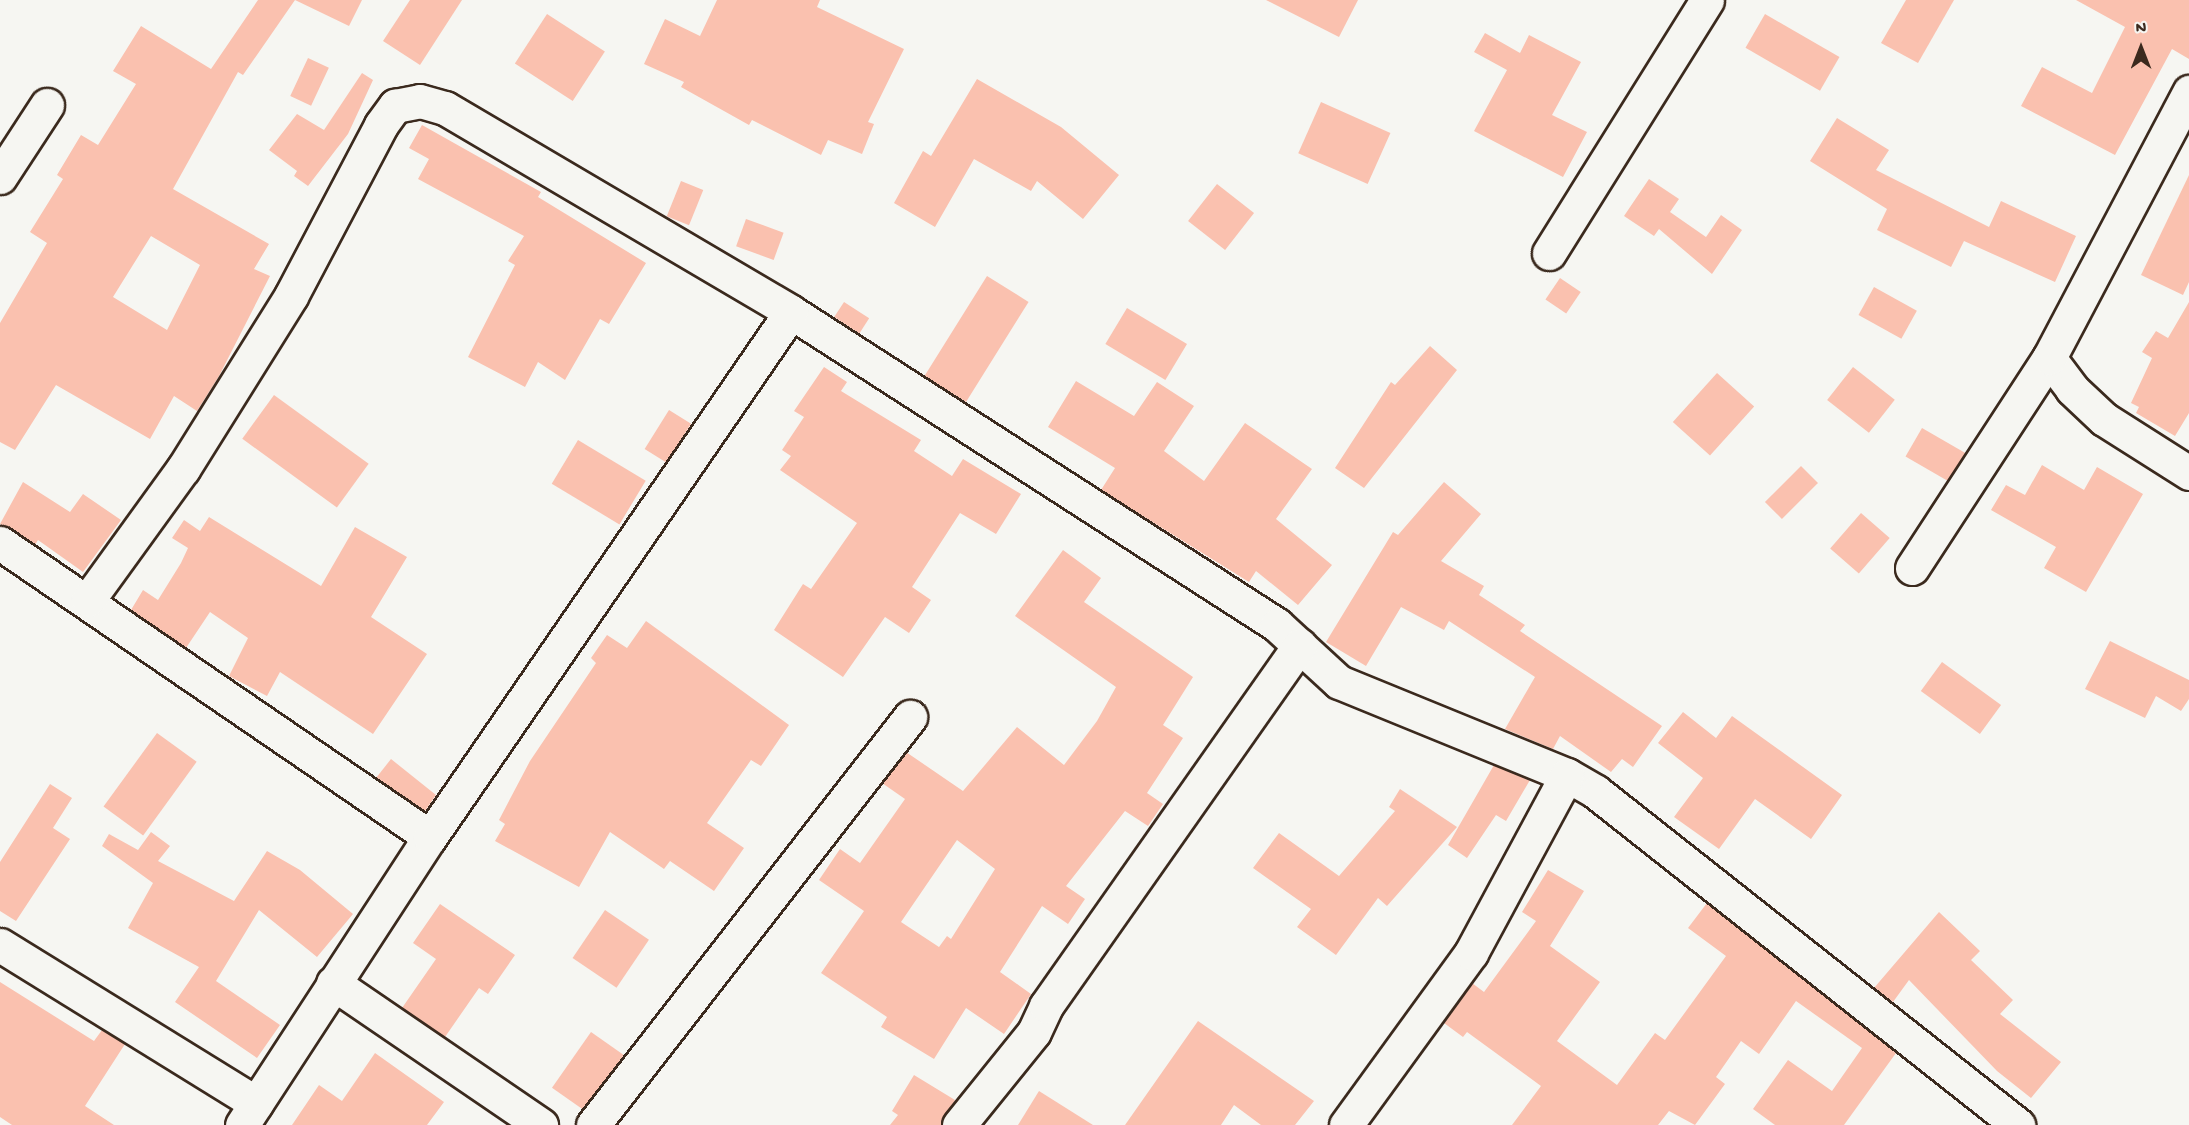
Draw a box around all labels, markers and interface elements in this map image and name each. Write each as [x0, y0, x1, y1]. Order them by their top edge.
north arrow [2111, 18, 2171, 78]
text: N [2136, 20, 2146, 39]

